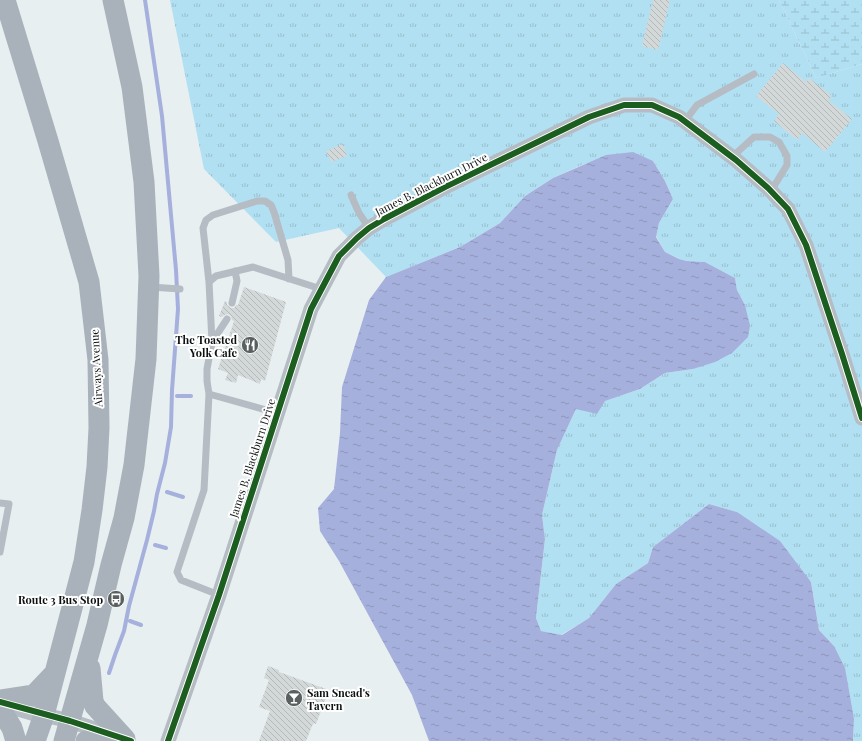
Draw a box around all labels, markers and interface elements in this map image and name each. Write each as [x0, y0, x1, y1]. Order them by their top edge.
street label: James B. Blackburn Drive [371, 149, 490, 219]
street label: Airways Avenue [86, 328, 106, 408]
place label: The Toasted Yolk Cafe [175, 332, 237, 360]
restaurant icon: The Toasted Yolk Cafe [240, 335, 260, 355]
street label: James B. Blackburn Drive [225, 396, 278, 520]
bus stop icon: Route 3 Bus Stop [106, 589, 126, 609]
place label: Route 3 Bus Stop [18, 592, 103, 607]
place label: Sam Snead's Tavern [307, 685, 370, 713]
bar icon: Sam Snead's Tavern [284, 688, 304, 708]

